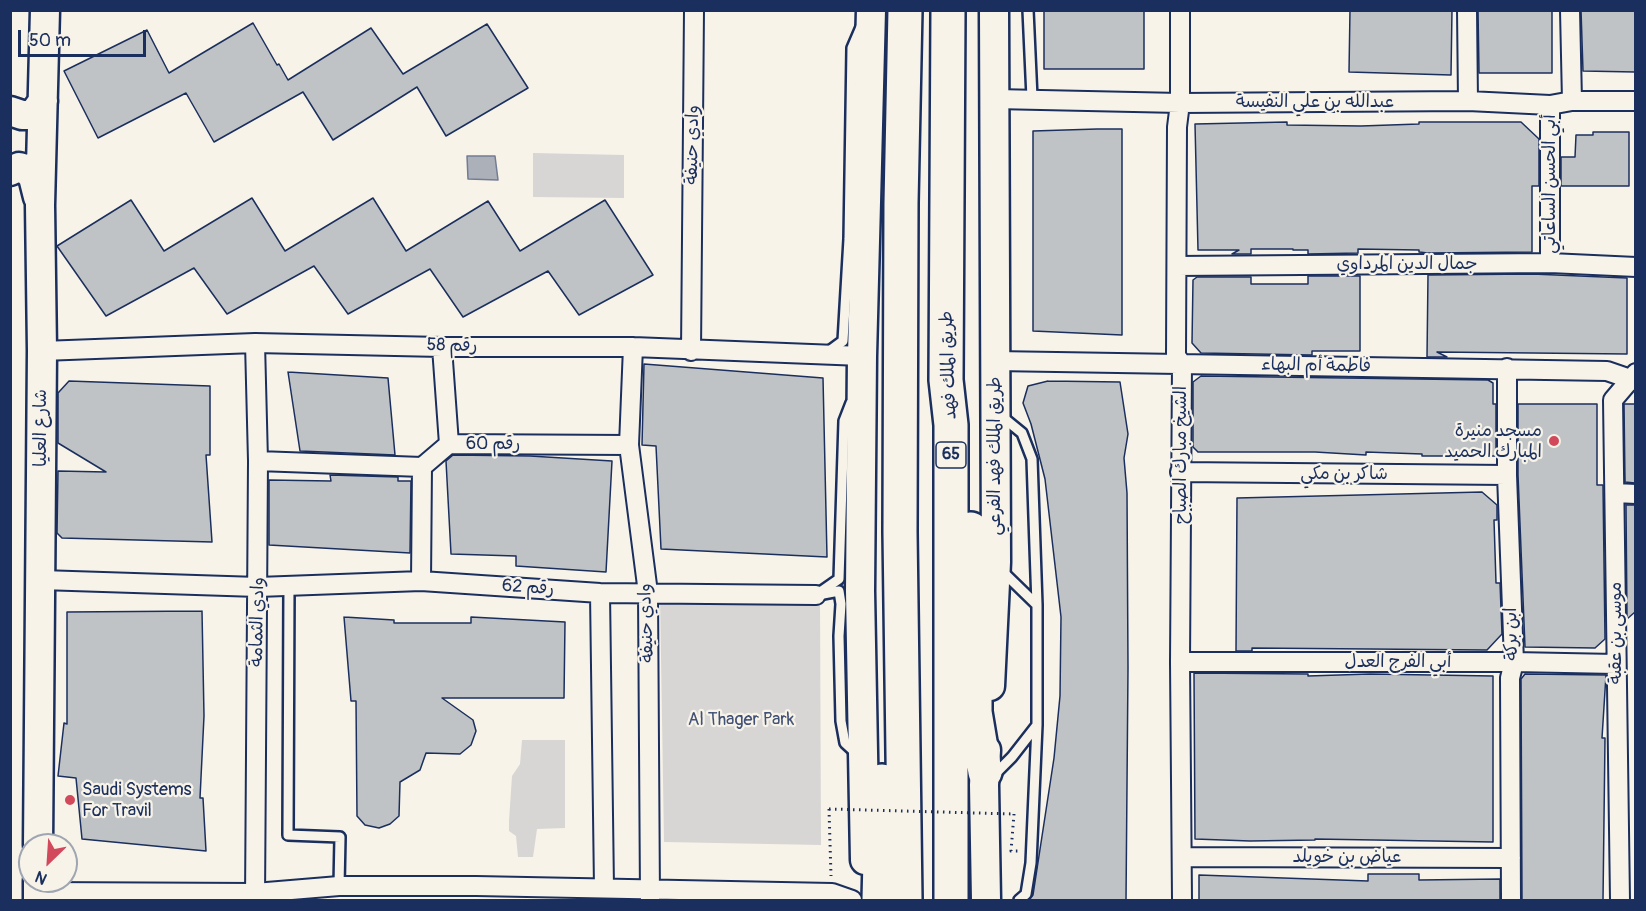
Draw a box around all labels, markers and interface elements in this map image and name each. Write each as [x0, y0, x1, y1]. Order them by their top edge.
scale bar [21, 18, 148, 56]
text: 50 m [29, 29, 71, 52]
street label: عبدالله بن علي النفيسة [1236, 91, 1394, 113]
street label: وادي حنيفة [682, 105, 704, 185]
street label: أبي الحسن الساعاتي [1539, 114, 1561, 254]
street label: جمال الدين المرداوي [1336, 253, 1478, 275]
street label: طريق الملك فهد [936, 310, 962, 420]
street label: رقم 58 [426, 335, 478, 357]
street label: فاطمة أم البهاء [1261, 354, 1371, 378]
street label: طريق الملك فهد الفرعي [984, 377, 1006, 535]
street label: الشيخ مبارك الصباح [1170, 386, 1192, 524]
street label: شارع العليا [30, 389, 52, 467]
place label: مسجد منيرة المبارك الحميد [1444, 420, 1542, 462]
street label: رقم 60 [466, 433, 520, 455]
marker: مسجد منيرة المبارك الحميد [1547, 434, 1561, 448]
road number: 65 [936, 442, 966, 468]
street label: شاكر بن مكي [1300, 463, 1388, 485]
street label: رقم 62 [501, 575, 555, 601]
street label: وادي الثمامة [246, 577, 270, 667]
street label: موسى بن عقبة [1605, 582, 1627, 684]
street label: وادي حنيفة [635, 583, 659, 663]
street label: ابن بركة [1501, 607, 1523, 661]
street label: أبي الفرج العدل [1345, 651, 1451, 673]
park label: Al Thager Park [688, 709, 794, 731]
place label: Saudi Systems For Travil [82, 779, 191, 822]
marker: Saudi Systems For Travil [63, 793, 77, 807]
north arrow [18, 833, 78, 893]
street label: عياض بن خويلد [1292, 846, 1402, 868]
text: N [32, 866, 50, 889]

